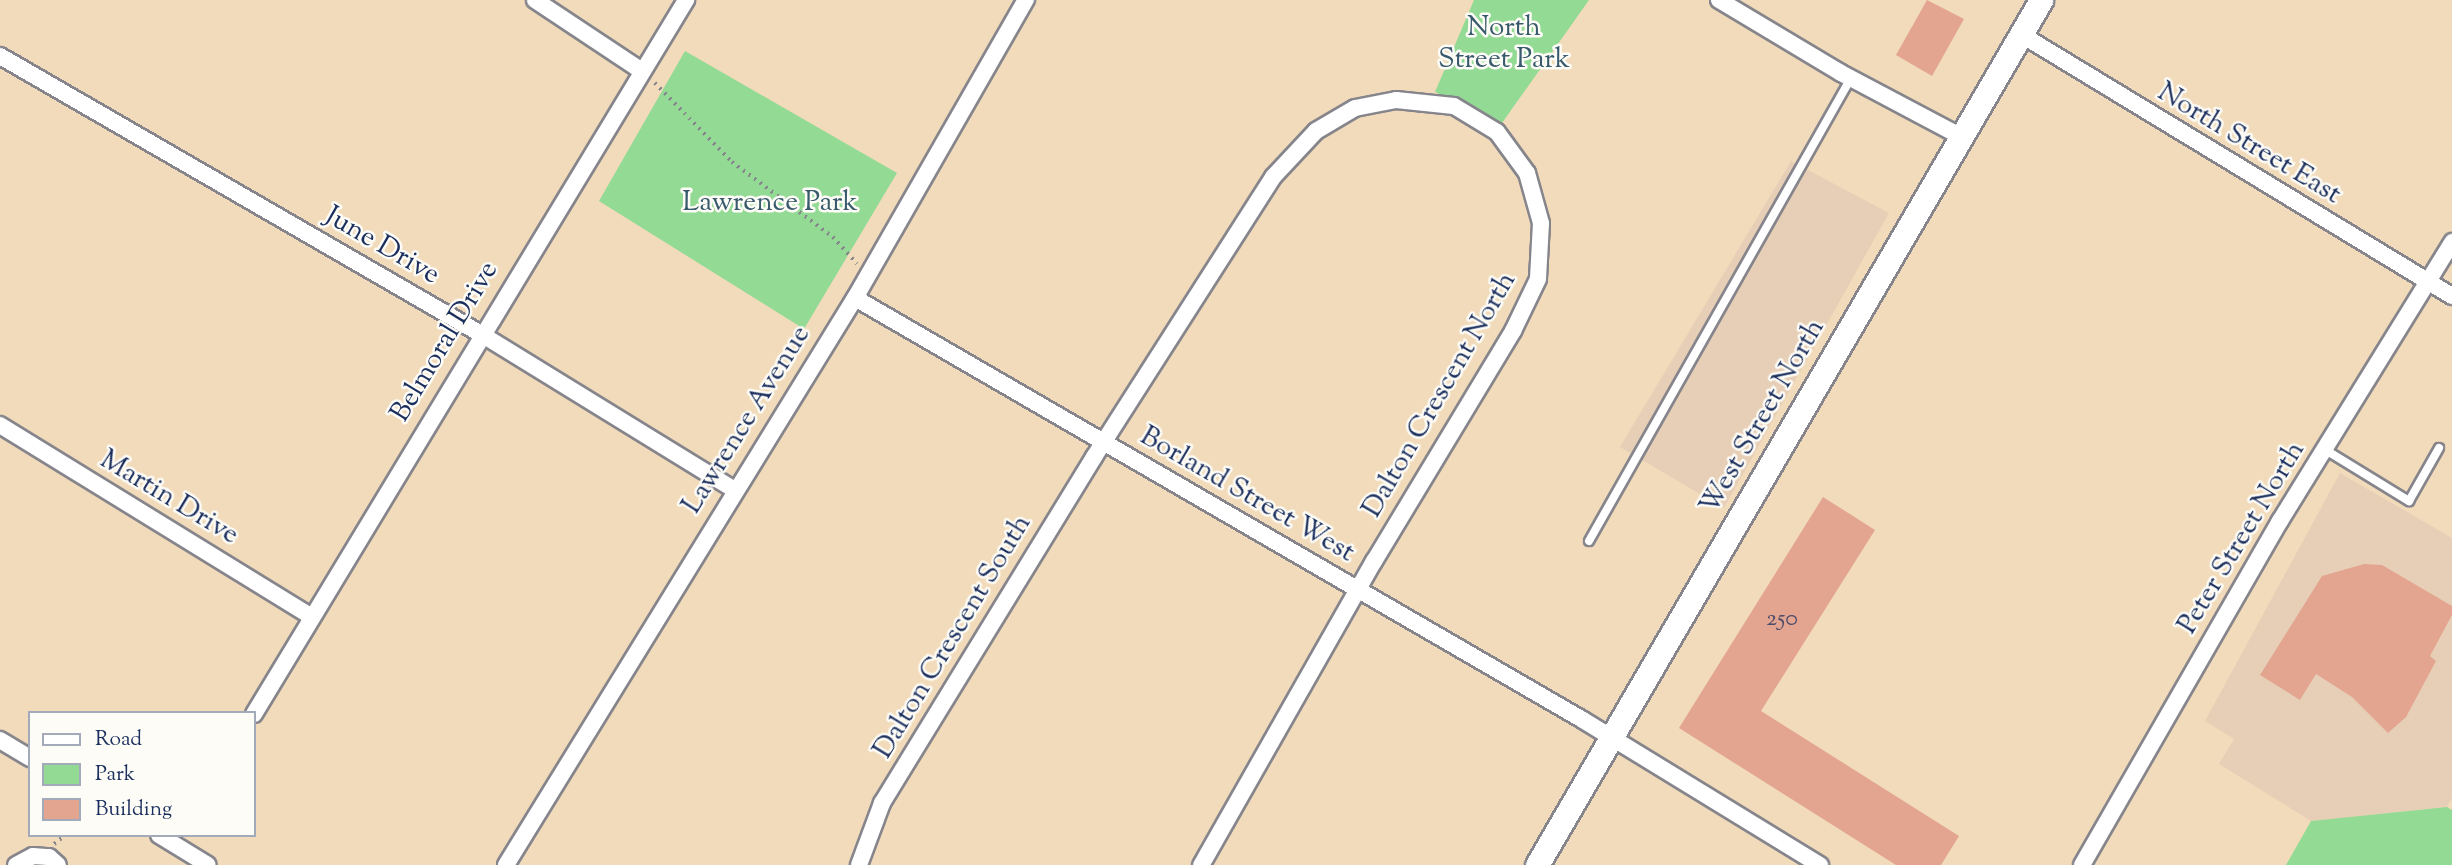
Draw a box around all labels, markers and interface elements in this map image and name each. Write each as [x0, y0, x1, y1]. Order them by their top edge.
park label: North Street Park [1438, 11, 1570, 77]
street label: North Street East [2151, 76, 2347, 212]
park label: Lawrence Park [682, 186, 858, 220]
street label: June Drive [319, 200, 445, 292]
street label: Belmoral Drive [384, 256, 506, 428]
street label: Dalton Crescent North [1356, 266, 1524, 524]
street label: West Street North [1693, 313, 1833, 521]
street label: Lawrence Avenue [676, 320, 818, 520]
street label: Borland Street West [1134, 420, 1360, 570]
street label: Peter Street North [2171, 436, 2313, 640]
street label: Martin Drive [93, 443, 245, 553]
street label: Dalton Crescent South [867, 509, 1039, 765]
house number: 250 [1766, 606, 1798, 634]
legend [28, 711, 256, 837]
text: Road [95, 725, 142, 755]
text: Park [95, 760, 135, 790]
text: Building [95, 795, 172, 825]

